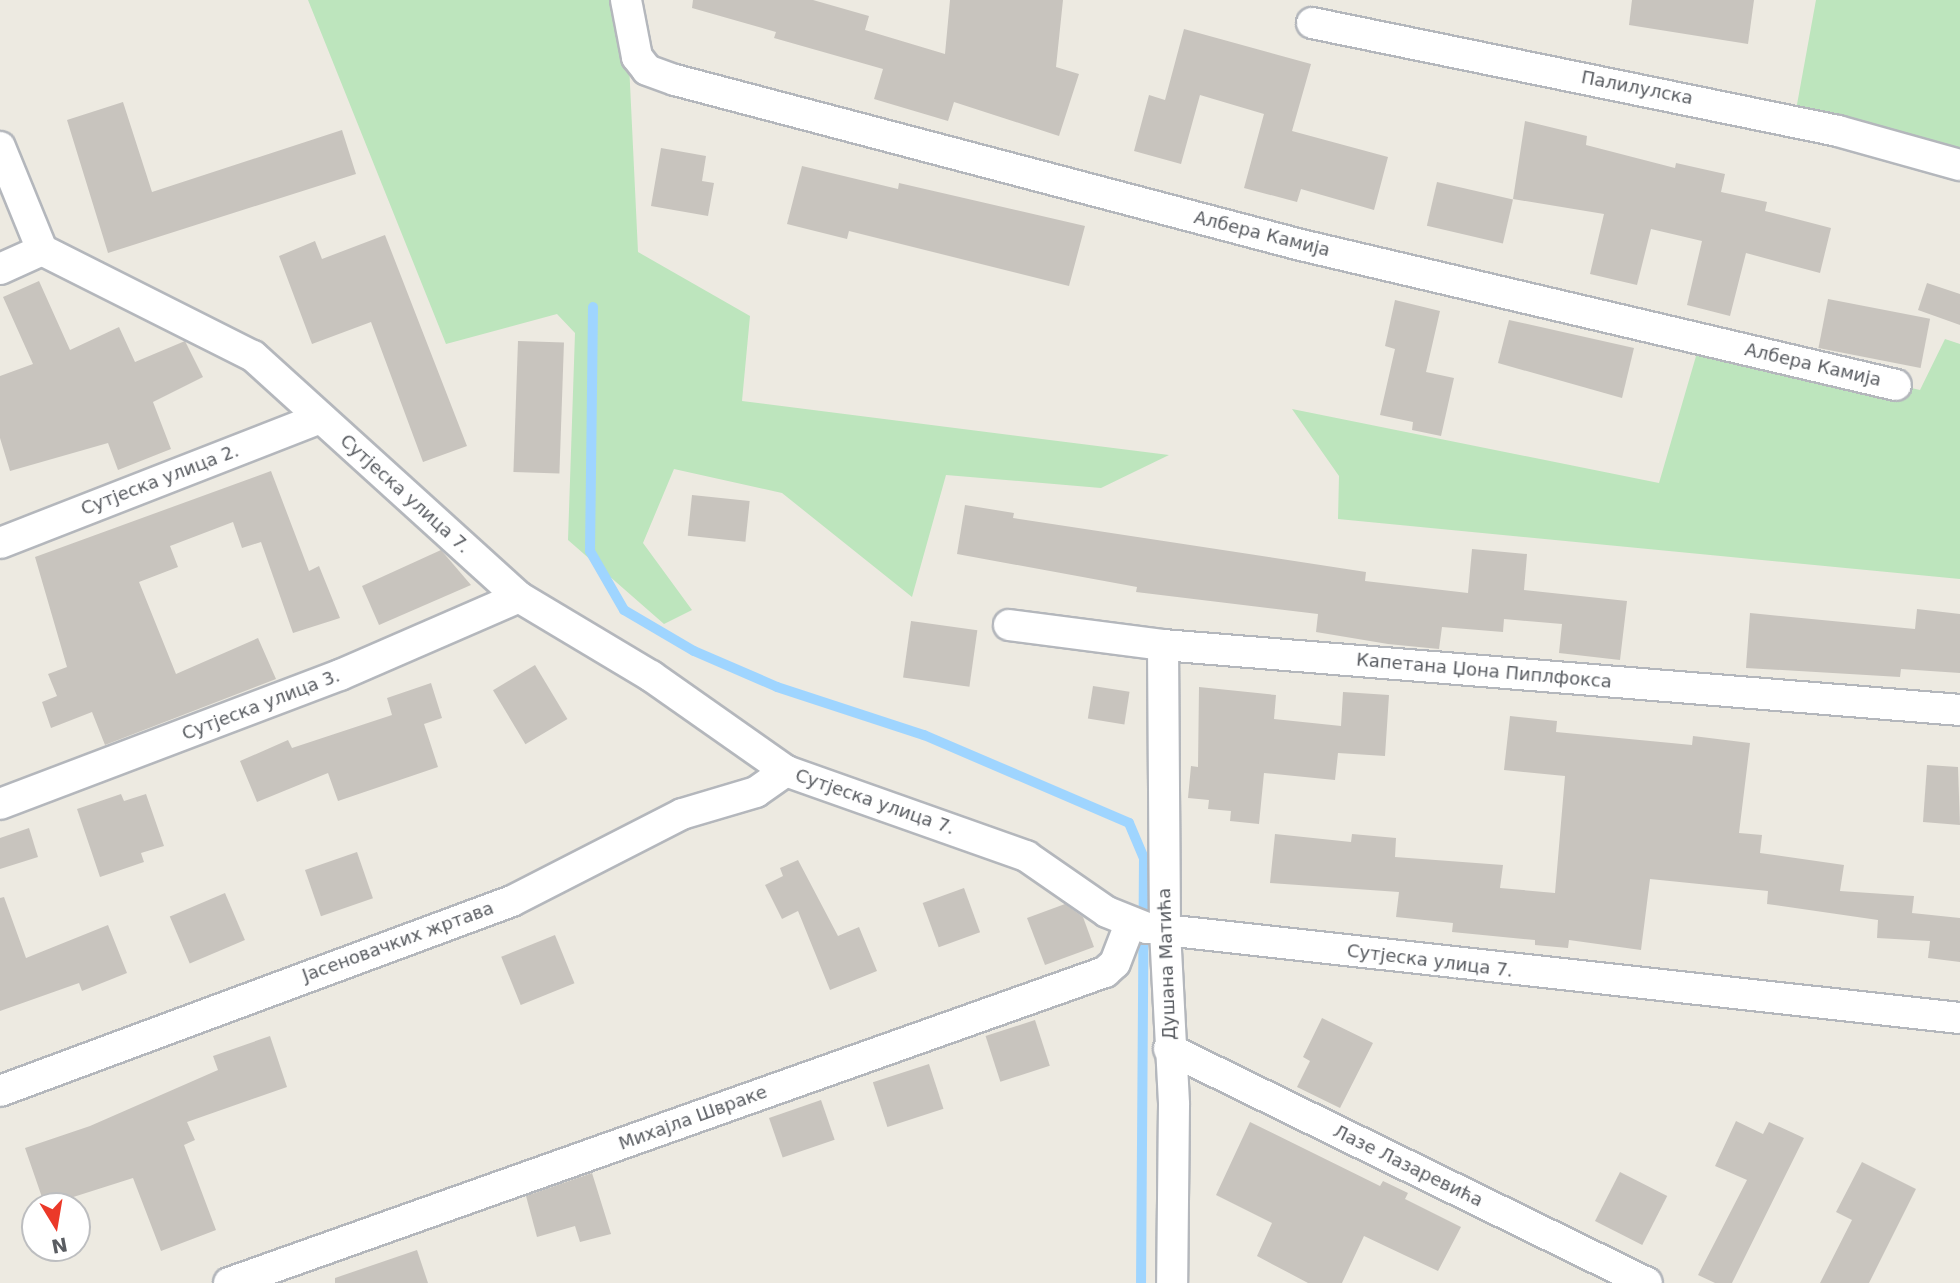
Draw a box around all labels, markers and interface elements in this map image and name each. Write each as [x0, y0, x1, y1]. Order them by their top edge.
street label: Палилулска [1579, 67, 1695, 109]
street label: Албера Камија [1192, 207, 1332, 261]
street label: Албера Камија [1743, 339, 1883, 391]
street label: Сутјеска улица 7. [336, 430, 474, 558]
street label: Сутјеска улица 2. [78, 440, 242, 520]
street label: Капетана Џона Пиплфокса [1355, 649, 1613, 693]
street label: Сутјеска улица 3. [179, 665, 343, 745]
street label: Сутјеска улица 7. [792, 765, 958, 839]
street label: Душана Матића [1154, 888, 1180, 1040]
street label: Јасеновачких жртава [299, 897, 497, 987]
street label: Сутјеска улица 7. [1346, 940, 1514, 982]
street label: Михајла Швраке [616, 1081, 770, 1155]
street label: Лазе Лазаревића [1330, 1120, 1486, 1212]
north arrow [21, 1192, 91, 1262]
text: N [50, 1233, 70, 1258]

